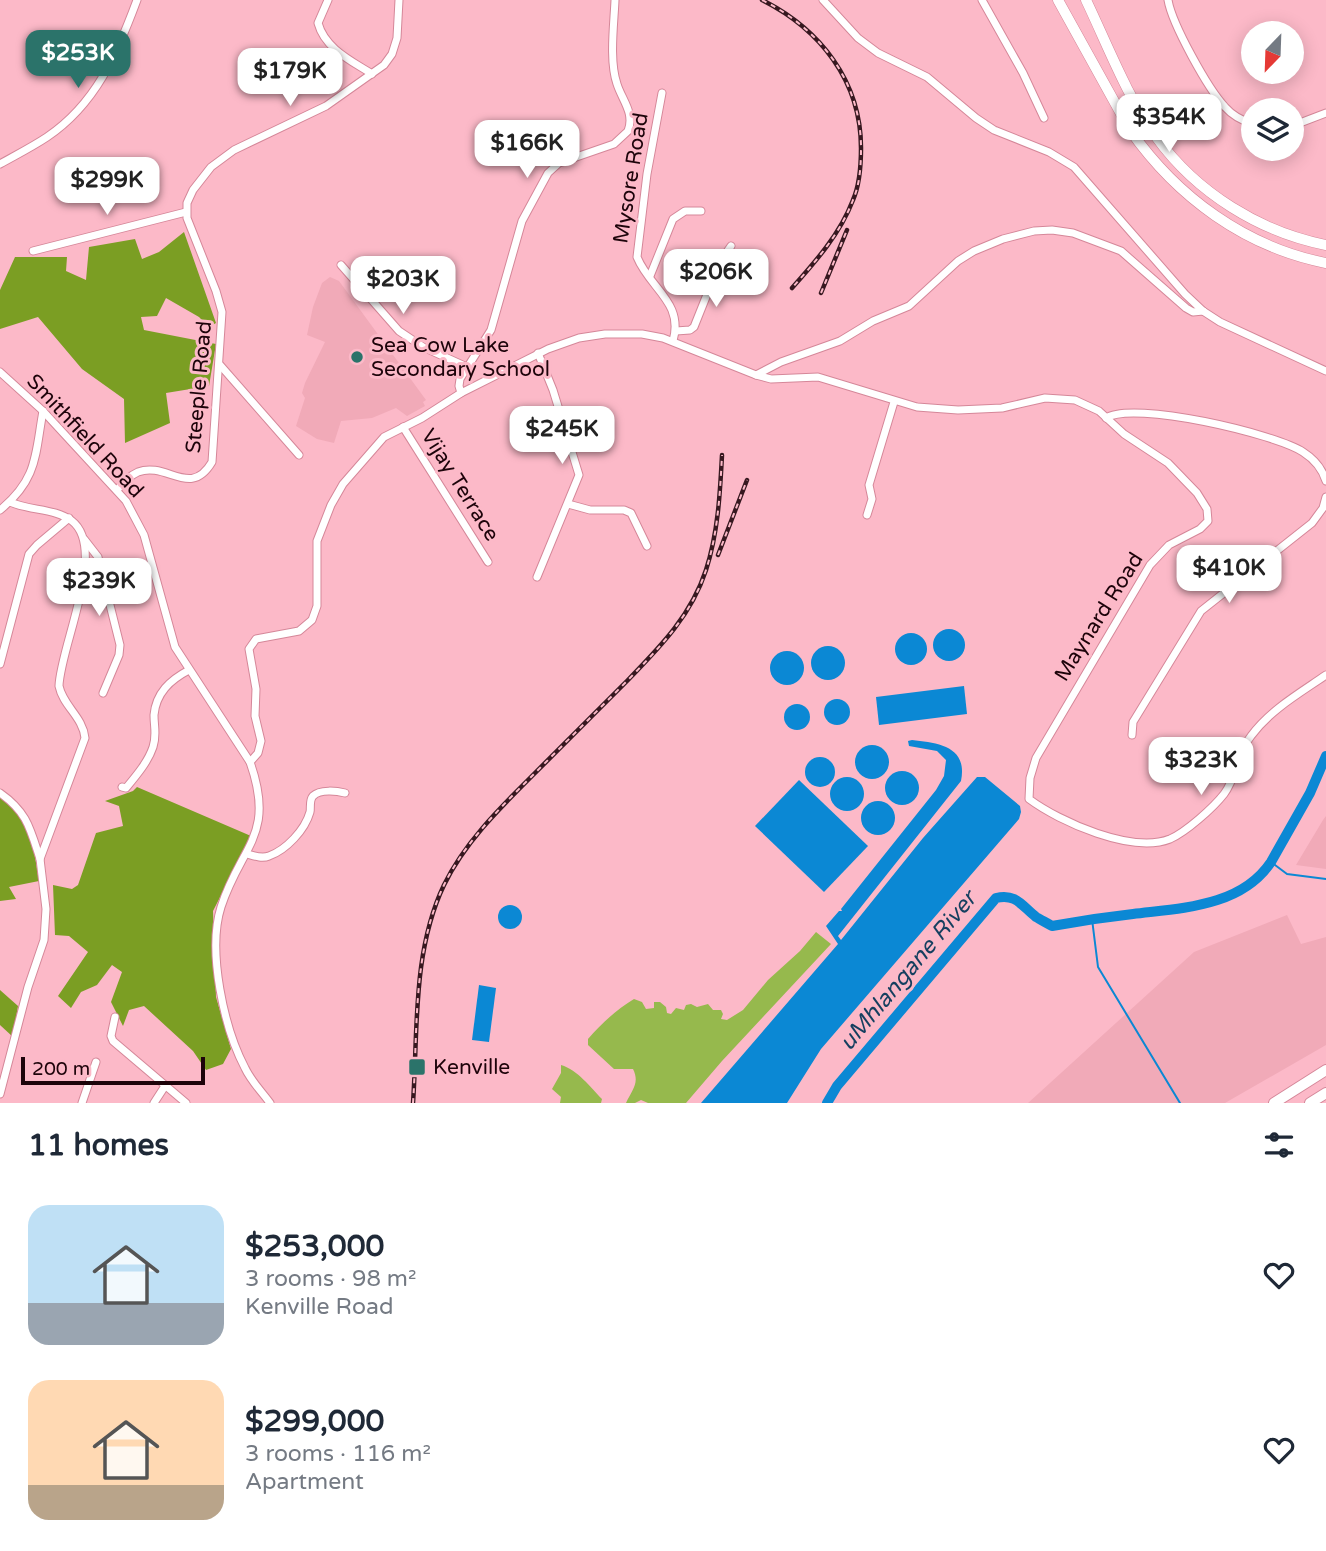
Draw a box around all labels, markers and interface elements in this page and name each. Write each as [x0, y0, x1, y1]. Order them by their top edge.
north arrow [1241, 21, 1304, 84]
map controls [1241, 21, 1304, 161]
pin: $253K [29, 31, 127, 90]
text: $253K [42, 39, 114, 67]
pin: $179K [241, 48, 339, 108]
text: $179K [254, 57, 326, 85]
pin: $354K [1120, 94, 1218, 154]
button: layers [1241, 98, 1304, 161]
text: $354K [1133, 103, 1205, 131]
street label: Mysore Road [608, 111, 654, 245]
pin: $166K [478, 120, 576, 180]
text: $166K [491, 129, 563, 157]
pin: $299K [58, 158, 156, 217]
text: $299K [71, 166, 143, 194]
pin: $206K [667, 250, 765, 309]
pin: $203K [354, 256, 452, 316]
text: $206K [680, 258, 752, 286]
text: $203K [367, 265, 439, 293]
street label: Steeple Road [181, 320, 217, 454]
place label: Sea Cow Lake Secondary School [371, 333, 550, 382]
marker: Sea Cow Lake Secondary School [349, 349, 365, 365]
street label: Smithfield Road [21, 369, 149, 503]
pin: $245K [513, 406, 611, 466]
text: $245K [526, 415, 598, 443]
street label: Vijay Terrace [416, 424, 504, 546]
pin: $410K [1180, 546, 1278, 605]
street label: Maynard Road [1049, 548, 1149, 686]
text: $410K [1193, 554, 1265, 582]
pin: $239K [50, 558, 148, 618]
text: $239K [63, 567, 135, 595]
pin: $323K [1152, 738, 1250, 797]
text: $323K [1165, 746, 1237, 774]
water label: uMhlangane River [833, 883, 985, 1056]
scale bar [21, 1054, 205, 1086]
place label: Kenville [433, 1055, 510, 1080]
marker: Kenville [407, 1057, 427, 1077]
text: 200 m [32, 1058, 90, 1080]
icon: filters [1260, 1126, 1298, 1164]
text: 11 homes [28, 1127, 169, 1164]
text: $253,000 [245, 1228, 384, 1265]
icon: home [84, 1233, 168, 1317]
icon: heart [1260, 1256, 1298, 1294]
text: 3 rooms · 98 m² [245, 1265, 416, 1293]
text: Kenville Road [245, 1293, 393, 1321]
text: $299,000 [245, 1403, 384, 1440]
icon: home [84, 1408, 168, 1492]
icon: heart [1260, 1431, 1298, 1469]
text: 3 rooms · 116 m² [245, 1440, 431, 1468]
text: Apartment [245, 1468, 364, 1496]

